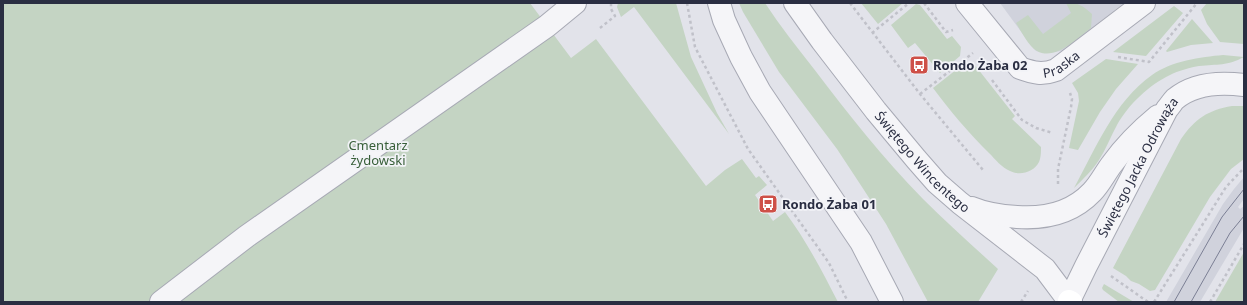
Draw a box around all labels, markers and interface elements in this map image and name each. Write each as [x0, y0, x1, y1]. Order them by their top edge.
street label: Praska [1042, 46, 1083, 82]
bus stop icon: Rondo Żaba 02 [908, 54, 930, 76]
place label: Rondo Żaba 02 [933, 56, 1027, 74]
street label: Świętego Jacka Odrowąża [1093, 93, 1182, 240]
street label: Świętego Wincentego [871, 107, 974, 217]
park label: Cmentarz żydowski [348, 136, 408, 169]
bus stop icon: Rondo Żaba 01 [757, 193, 779, 215]
place label: Rondo Żaba 01 [782, 195, 876, 213]

